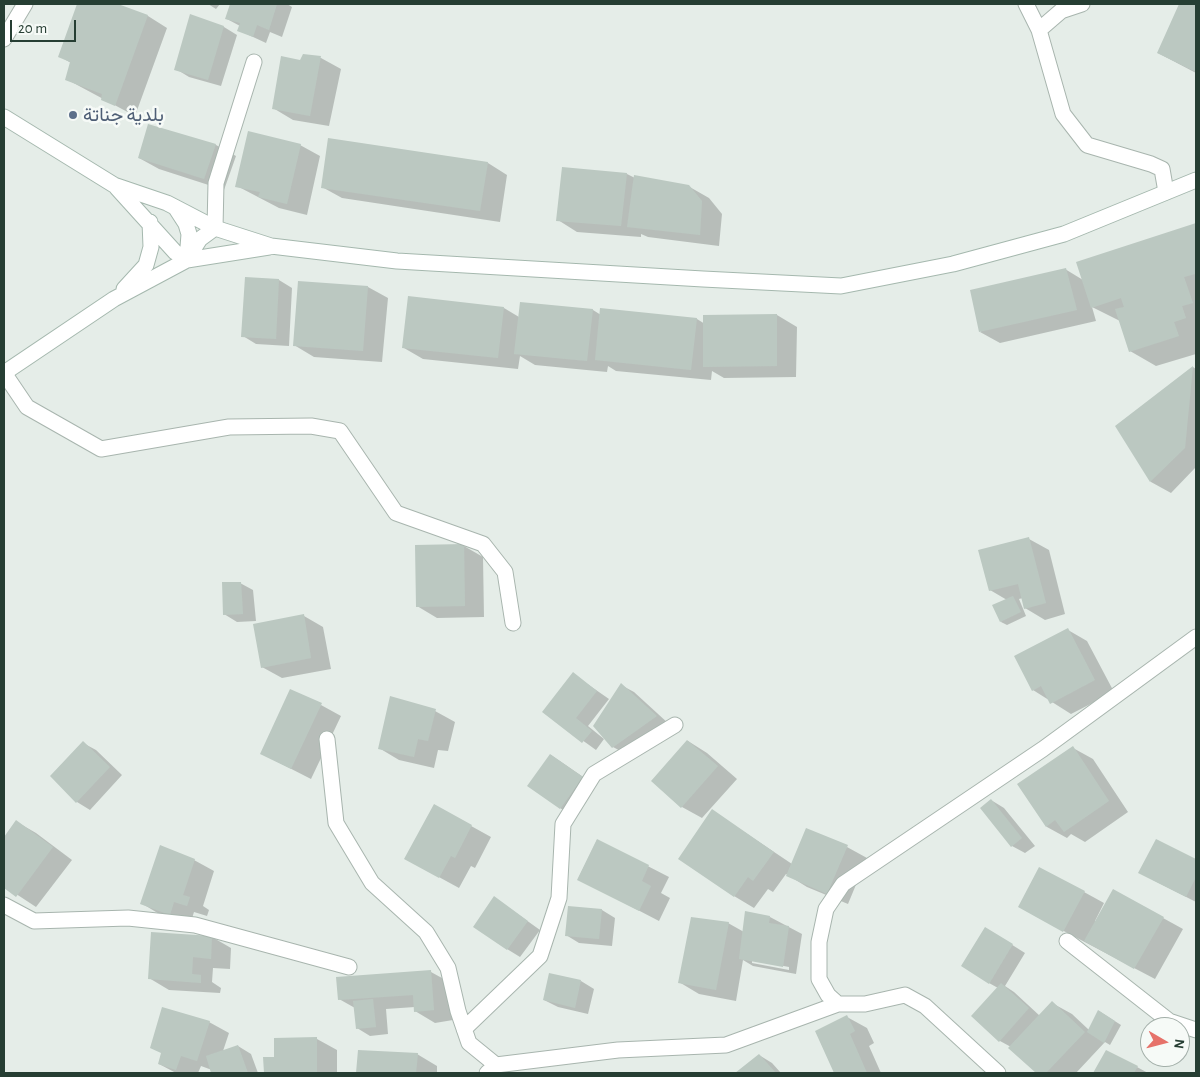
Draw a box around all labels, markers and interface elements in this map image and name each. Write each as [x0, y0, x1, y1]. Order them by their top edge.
scale bar [12, 10, 79, 42]
text: 20 m [18, 21, 47, 36]
place label: بلدية جناتة [83, 104, 164, 126]
marker: بلدية جناتة [67, 109, 79, 121]
north arrow [1140, 1017, 1190, 1067]
text: N [1171, 1038, 1186, 1050]

